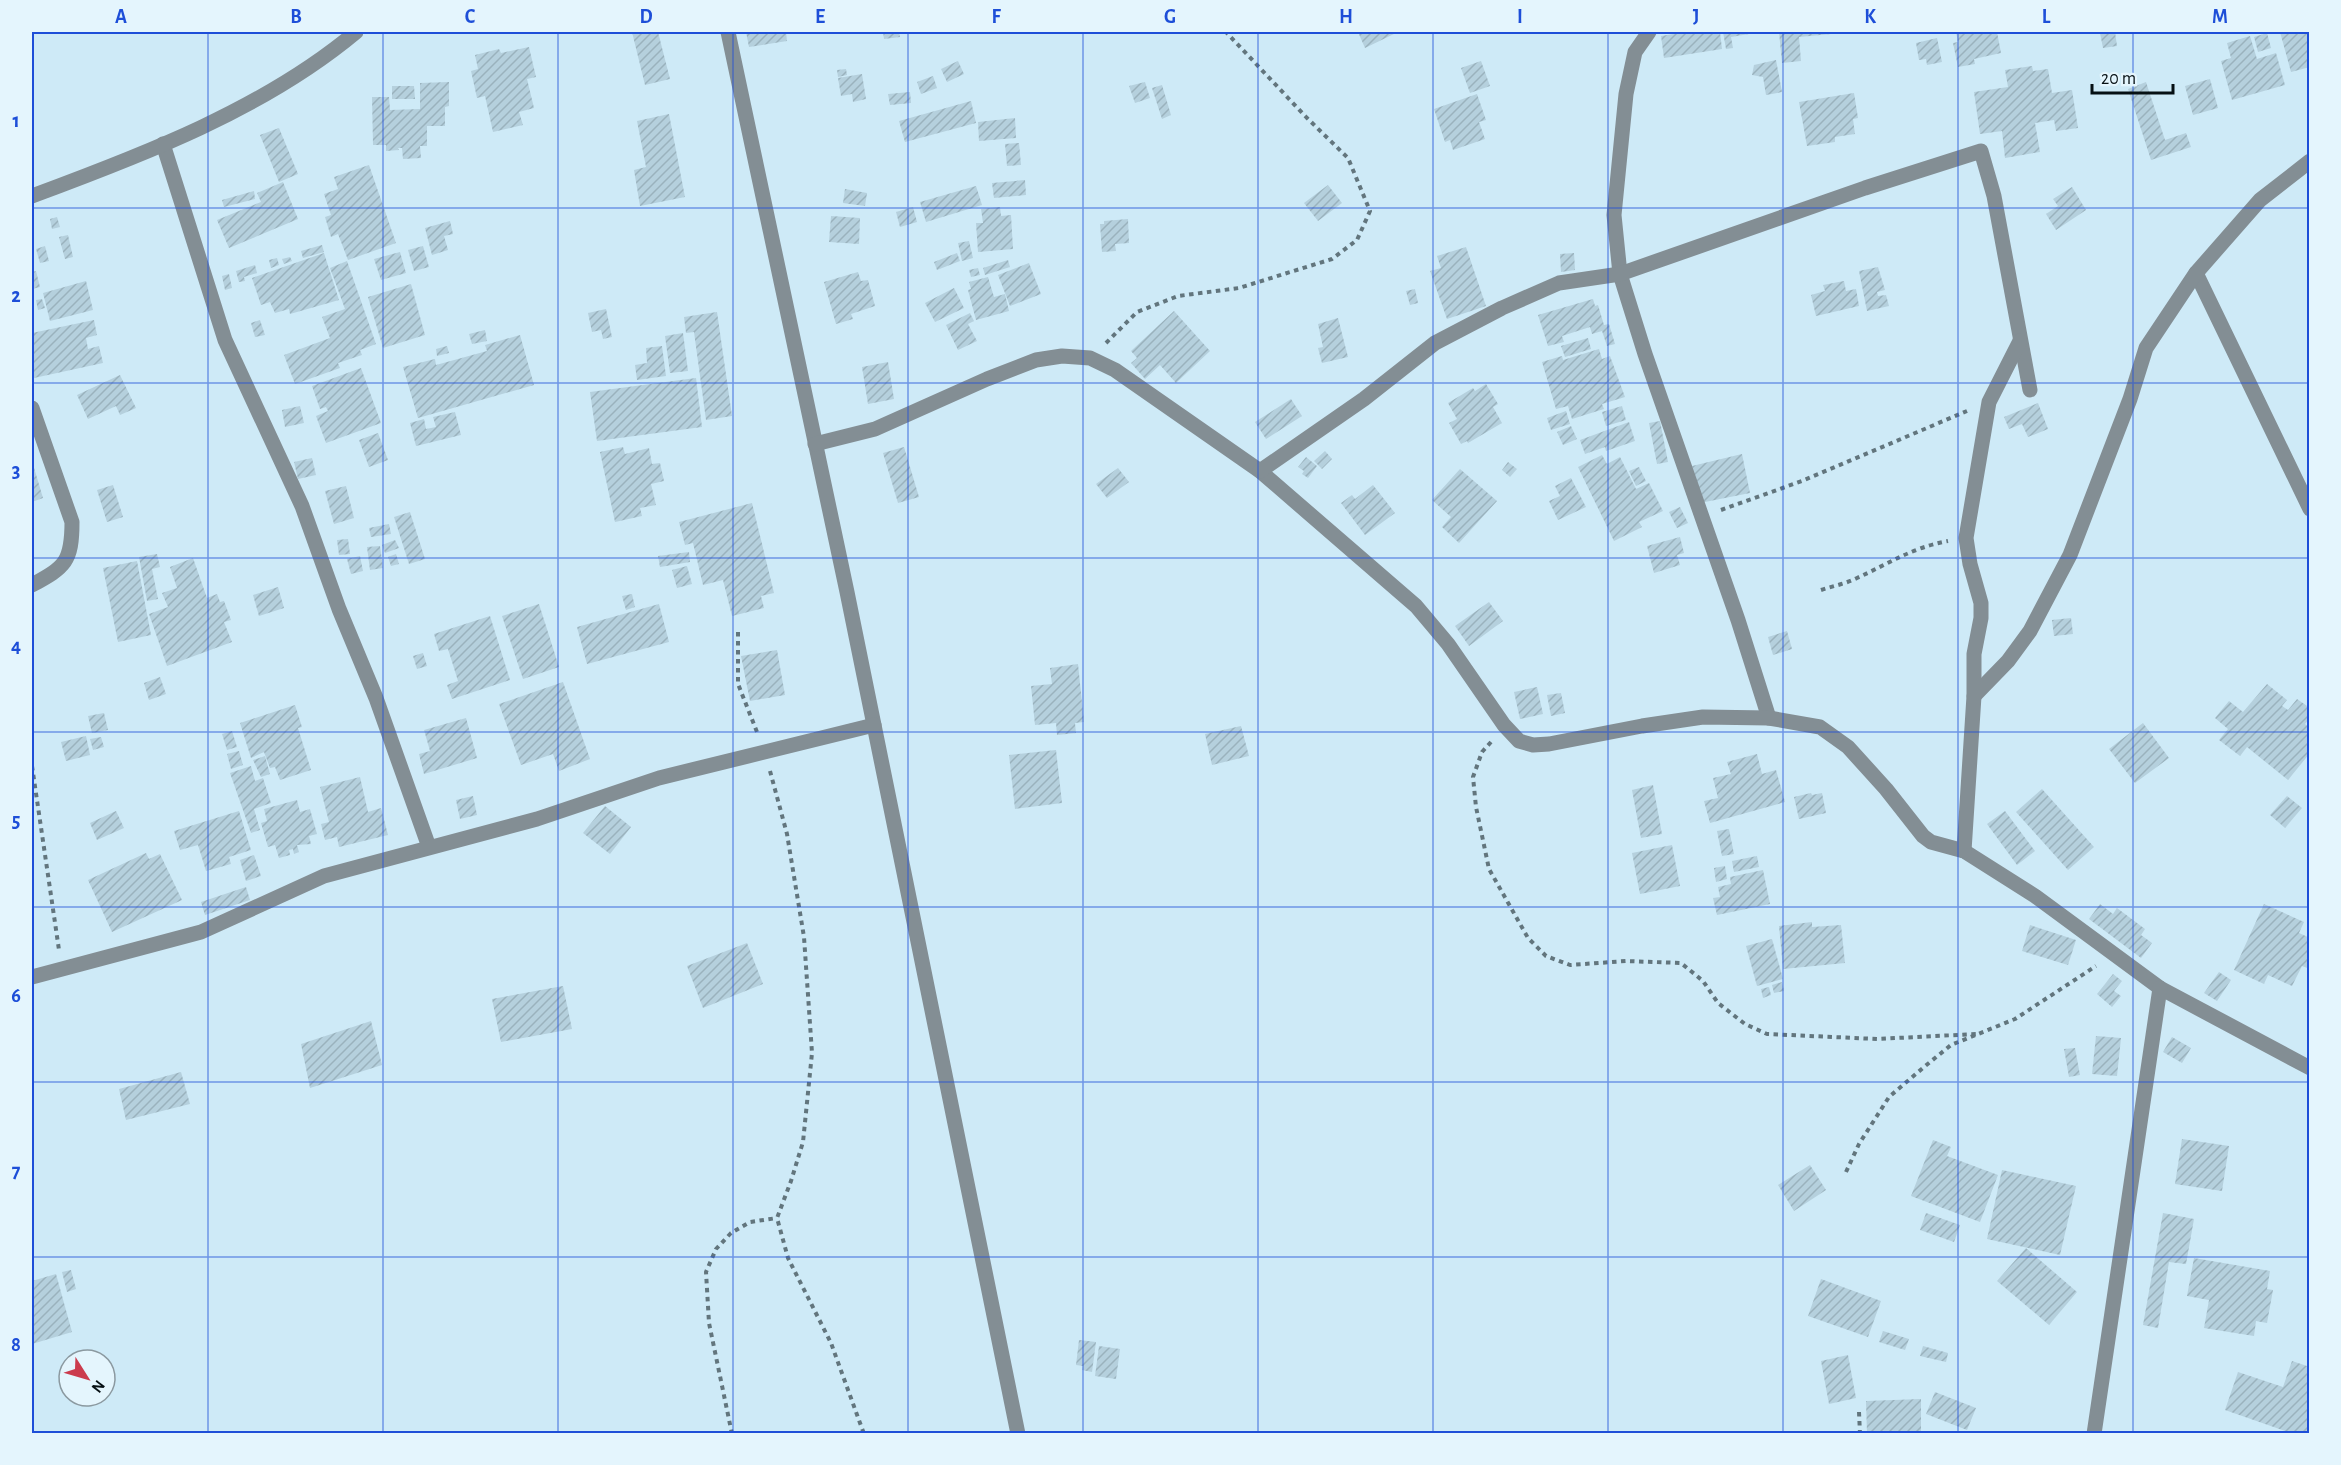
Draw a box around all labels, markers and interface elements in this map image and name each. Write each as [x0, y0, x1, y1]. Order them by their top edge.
text: A [115, 7, 127, 27]
text: B [290, 7, 302, 27]
text: C [465, 7, 476, 27]
text: D [639, 7, 653, 27]
text: E [815, 7, 825, 27]
text: F [991, 7, 1001, 27]
text: G [1164, 7, 1176, 27]
text: H [1339, 7, 1353, 27]
text: I [1517, 7, 1523, 27]
text: J [1693, 7, 1699, 27]
text: K [1864, 7, 1876, 27]
text: L [2042, 7, 2051, 27]
text: M [2212, 7, 2228, 27]
scale bar [2092, 57, 2173, 95]
text: 20 m [2101, 70, 2136, 88]
text: 1 [12, 111, 20, 131]
text: 2 [11, 286, 21, 306]
text: 3 [12, 461, 20, 481]
text: 4 [11, 636, 21, 656]
text: 5 [12, 811, 20, 831]
text: 6 [11, 986, 21, 1006]
text: 7 [12, 1161, 21, 1181]
text: 8 [11, 1335, 21, 1355]
north arrow [57, 1348, 117, 1408]
text: N [88, 1377, 108, 1396]

